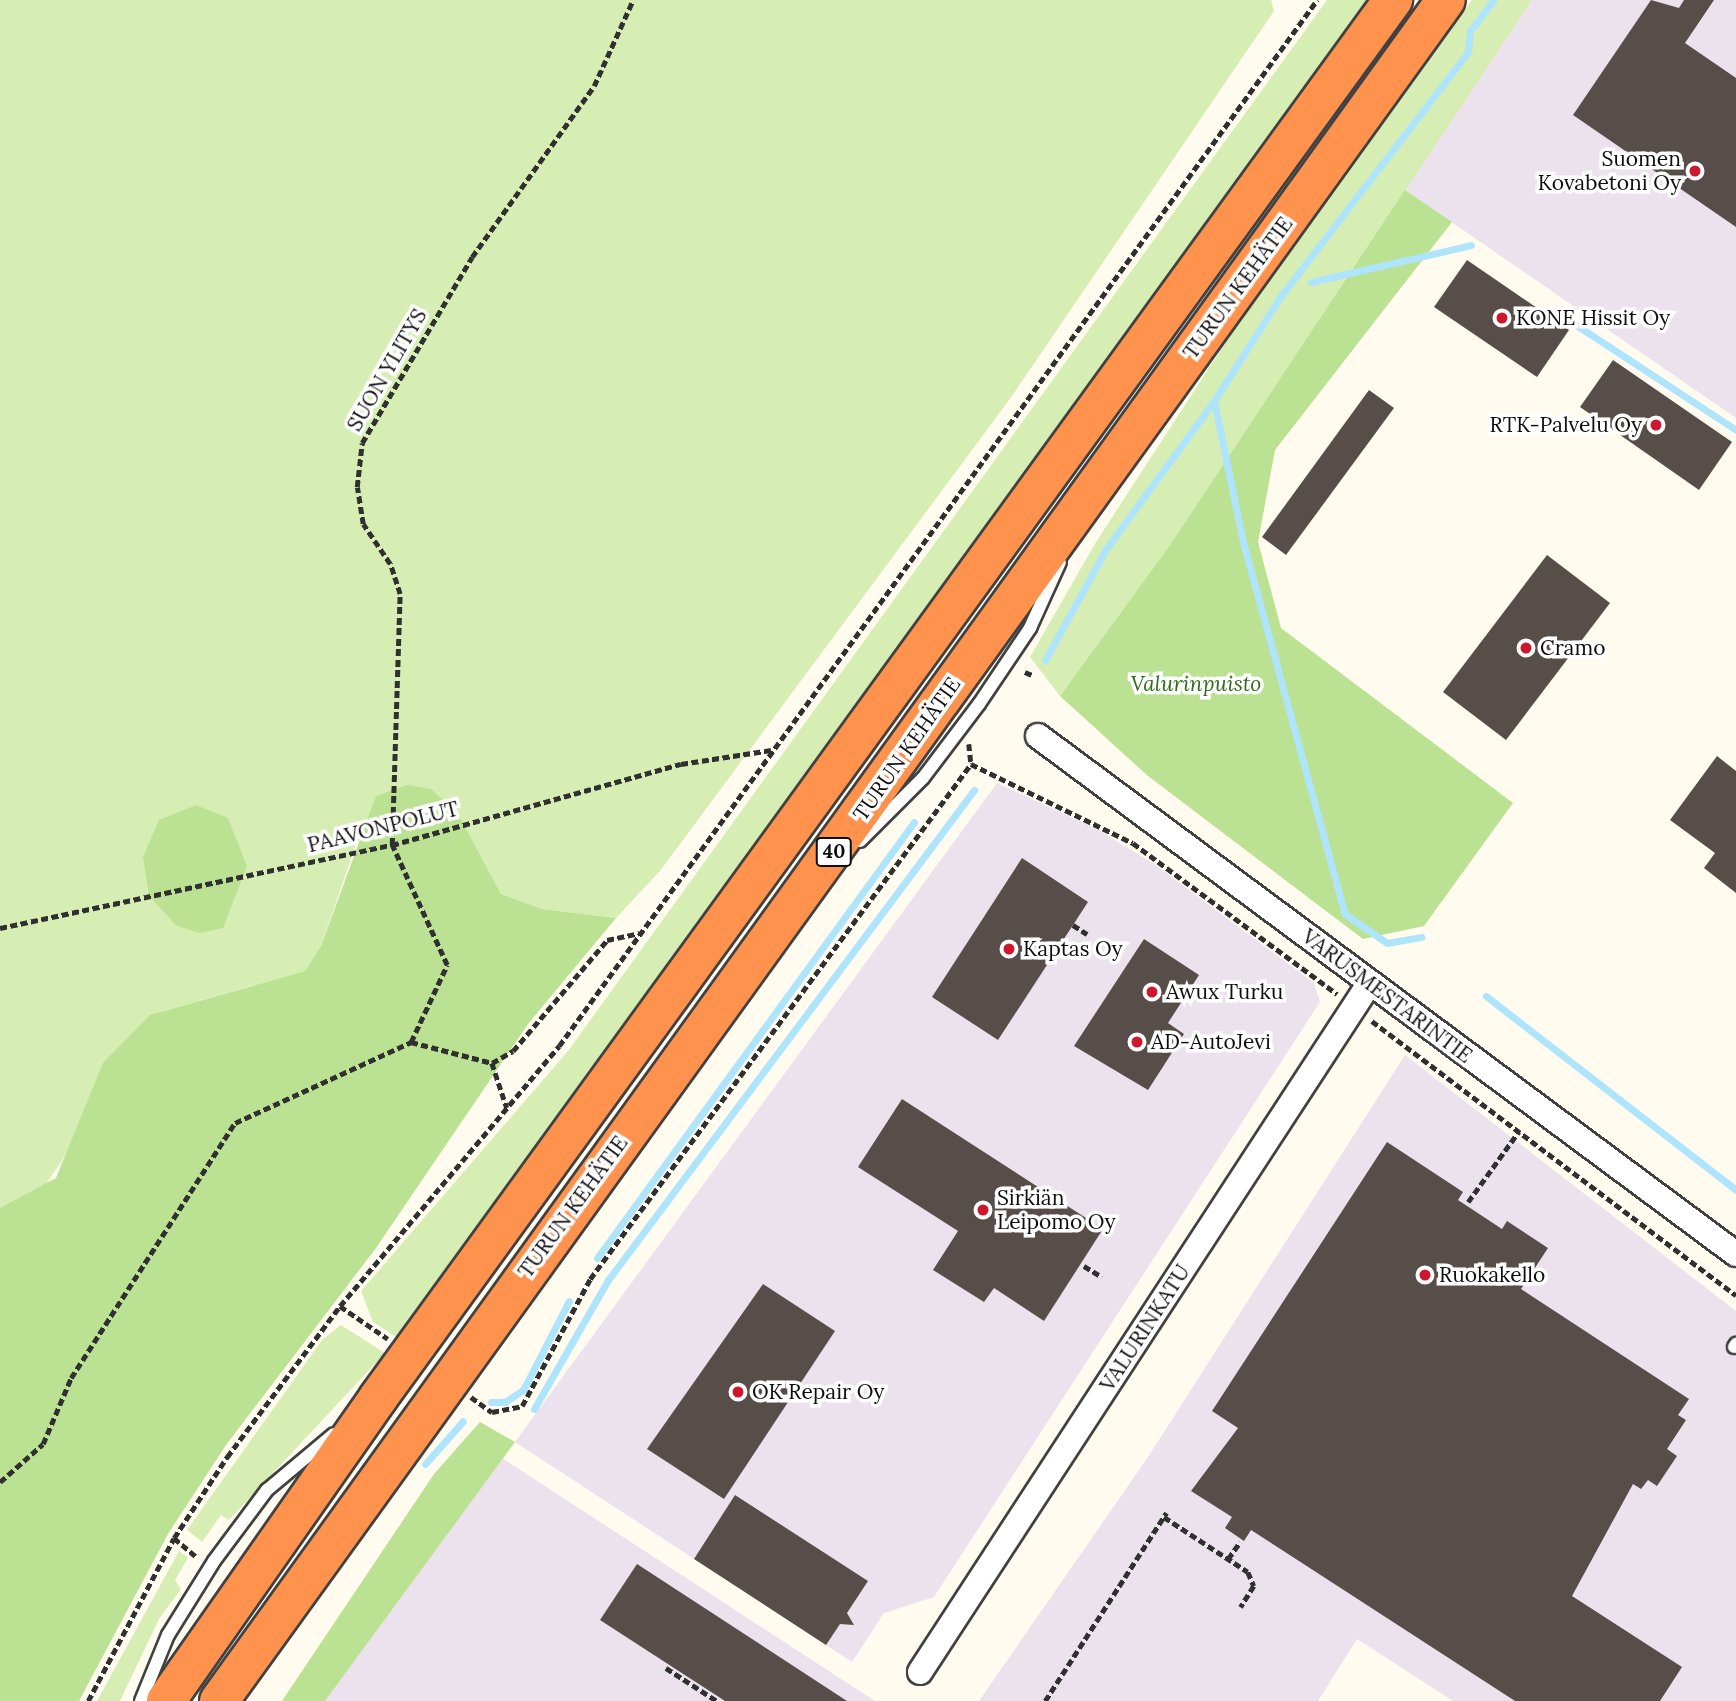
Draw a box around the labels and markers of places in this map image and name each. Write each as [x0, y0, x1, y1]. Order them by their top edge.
place label: Suomen Kovabetoni Oy [1538, 146, 1681, 196]
marker: Suomen Kovabetoni Oy [1687, 163, 1703, 179]
place label: KONE Hissit Oy [1516, 305, 1670, 331]
marker: KONE Hissit Oy [1494, 310, 1510, 326]
place label: RTK-Palvelu Oy [1490, 412, 1642, 438]
marker: RTK-Palvelu Oy [1648, 417, 1664, 433]
place label: Cramo [1540, 635, 1606, 661]
marker: Cramo [1518, 640, 1534, 656]
place label: Kaptas Oy [1023, 936, 1123, 962]
marker: Kaptas Oy [1001, 941, 1017, 957]
place label: Awux Turku [1166, 979, 1283, 1005]
marker: Awux Turku [1144, 984, 1160, 1000]
place label: AD-AutoJevi [1151, 1029, 1271, 1055]
marker: AD-AutoJevi [1129, 1034, 1145, 1050]
place label: Sirkiän Leipomo Oy [997, 1185, 1116, 1235]
marker: Sirkiän Leipomo Oy [975, 1202, 991, 1218]
place label: Ruokakello [1439, 1262, 1545, 1288]
marker: Ruokakello [1417, 1267, 1433, 1283]
place label: OK Repair Oy [752, 1379, 884, 1405]
marker: OK Repair Oy [730, 1384, 746, 1400]

